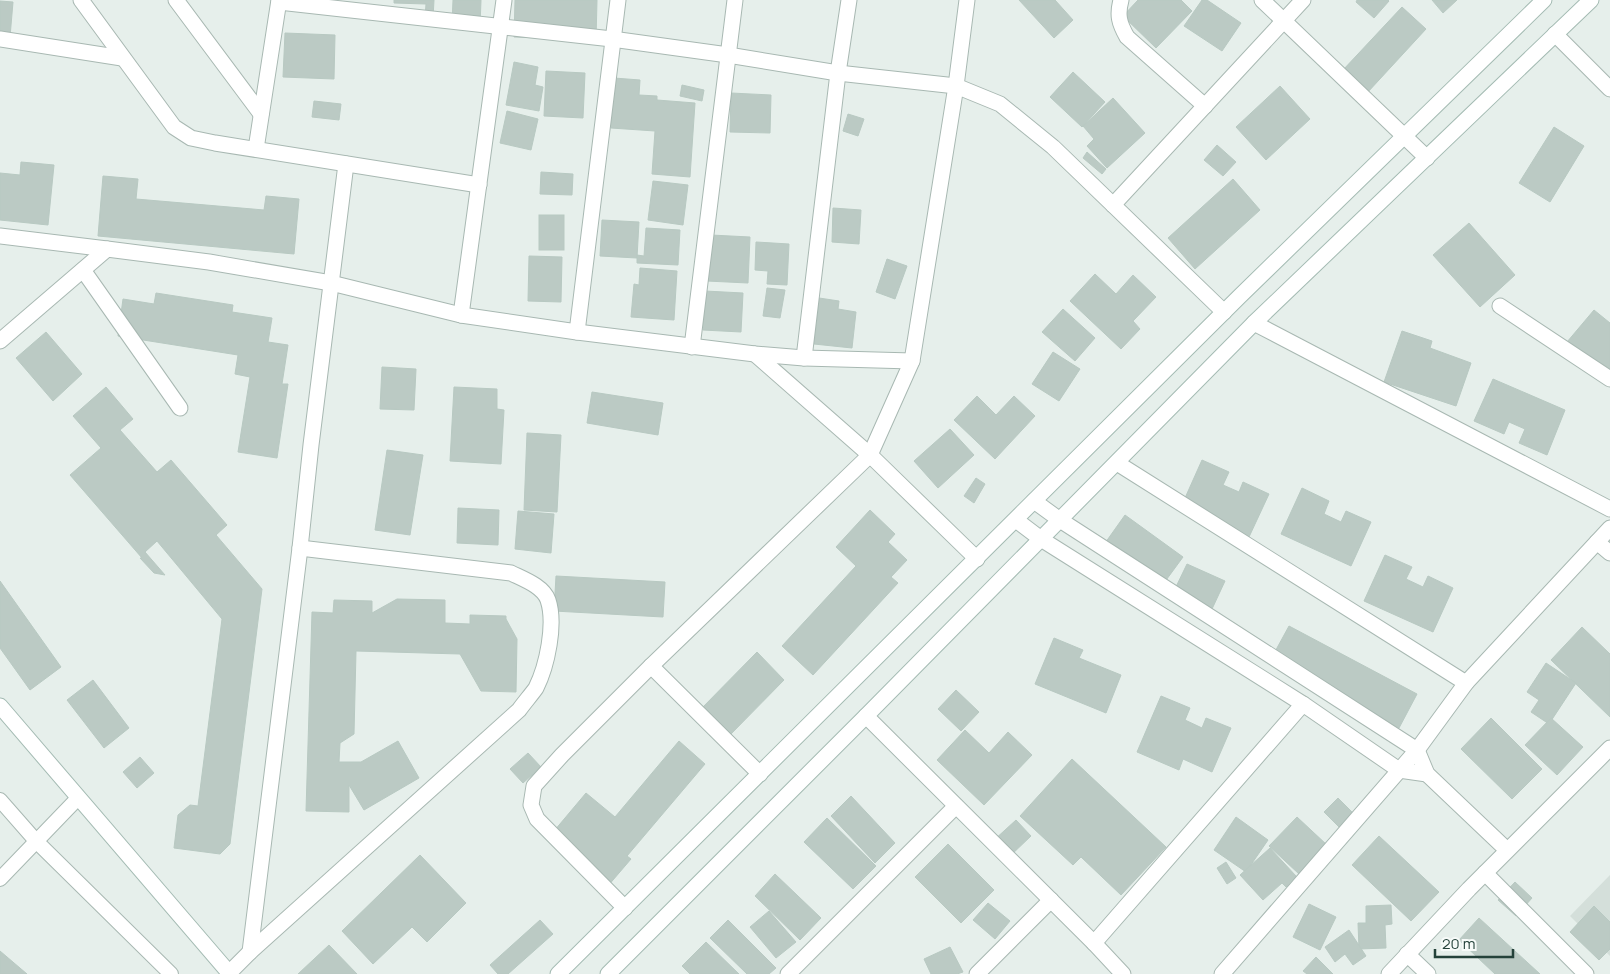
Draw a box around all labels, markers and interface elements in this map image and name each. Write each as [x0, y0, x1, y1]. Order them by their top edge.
scale bar [1435, 926, 1512, 958]
text: 20 m [1442, 933, 1475, 954]

